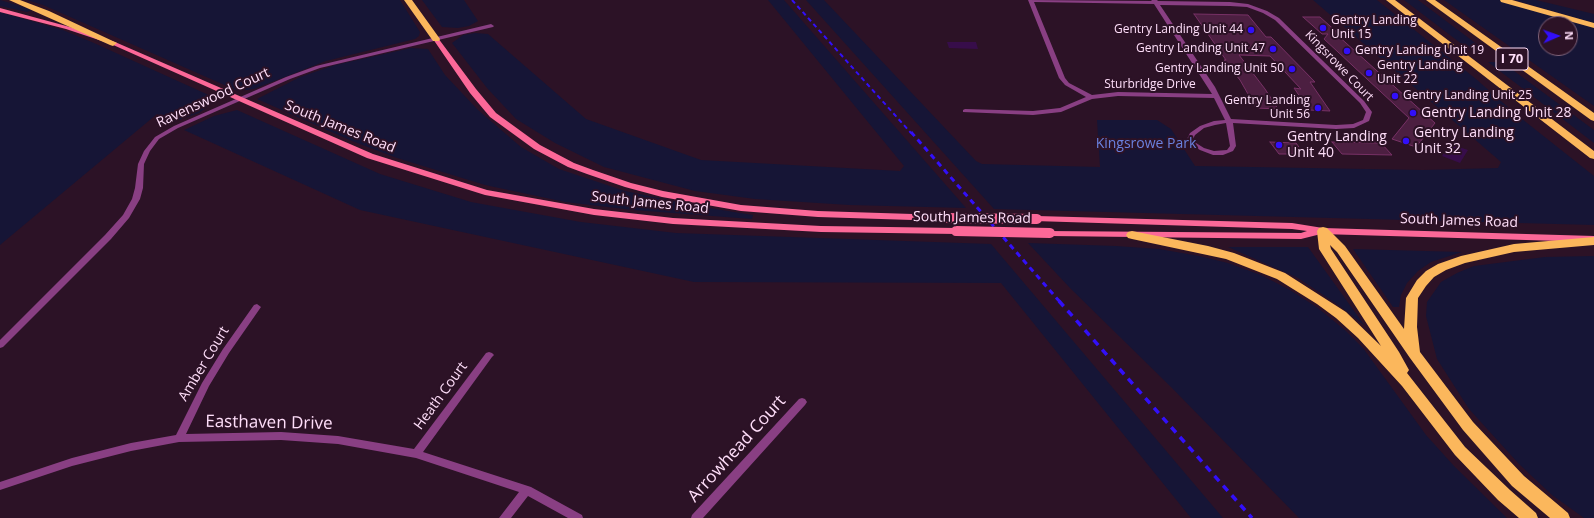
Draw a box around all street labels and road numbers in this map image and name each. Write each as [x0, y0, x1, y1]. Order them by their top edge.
street label: Kingsrowe Court [1302, 28, 1376, 104]
road number: I 70 [1496, 48, 1528, 70]
street label: Ravenswood Court [154, 64, 272, 132]
street label: Sturbridge Drive [1104, 78, 1196, 92]
street label: South James Road [282, 97, 398, 157]
street label: South James Road [590, 188, 710, 218]
street label: South James Road [913, 209, 1031, 227]
street label: South James Road [1400, 211, 1518, 231]
street label: Amber Court [175, 324, 233, 404]
street label: Heath Court [411, 359, 471, 433]
street label: Arrowhead Court [684, 391, 790, 507]
street label: Easthaven Drive [205, 412, 333, 434]

